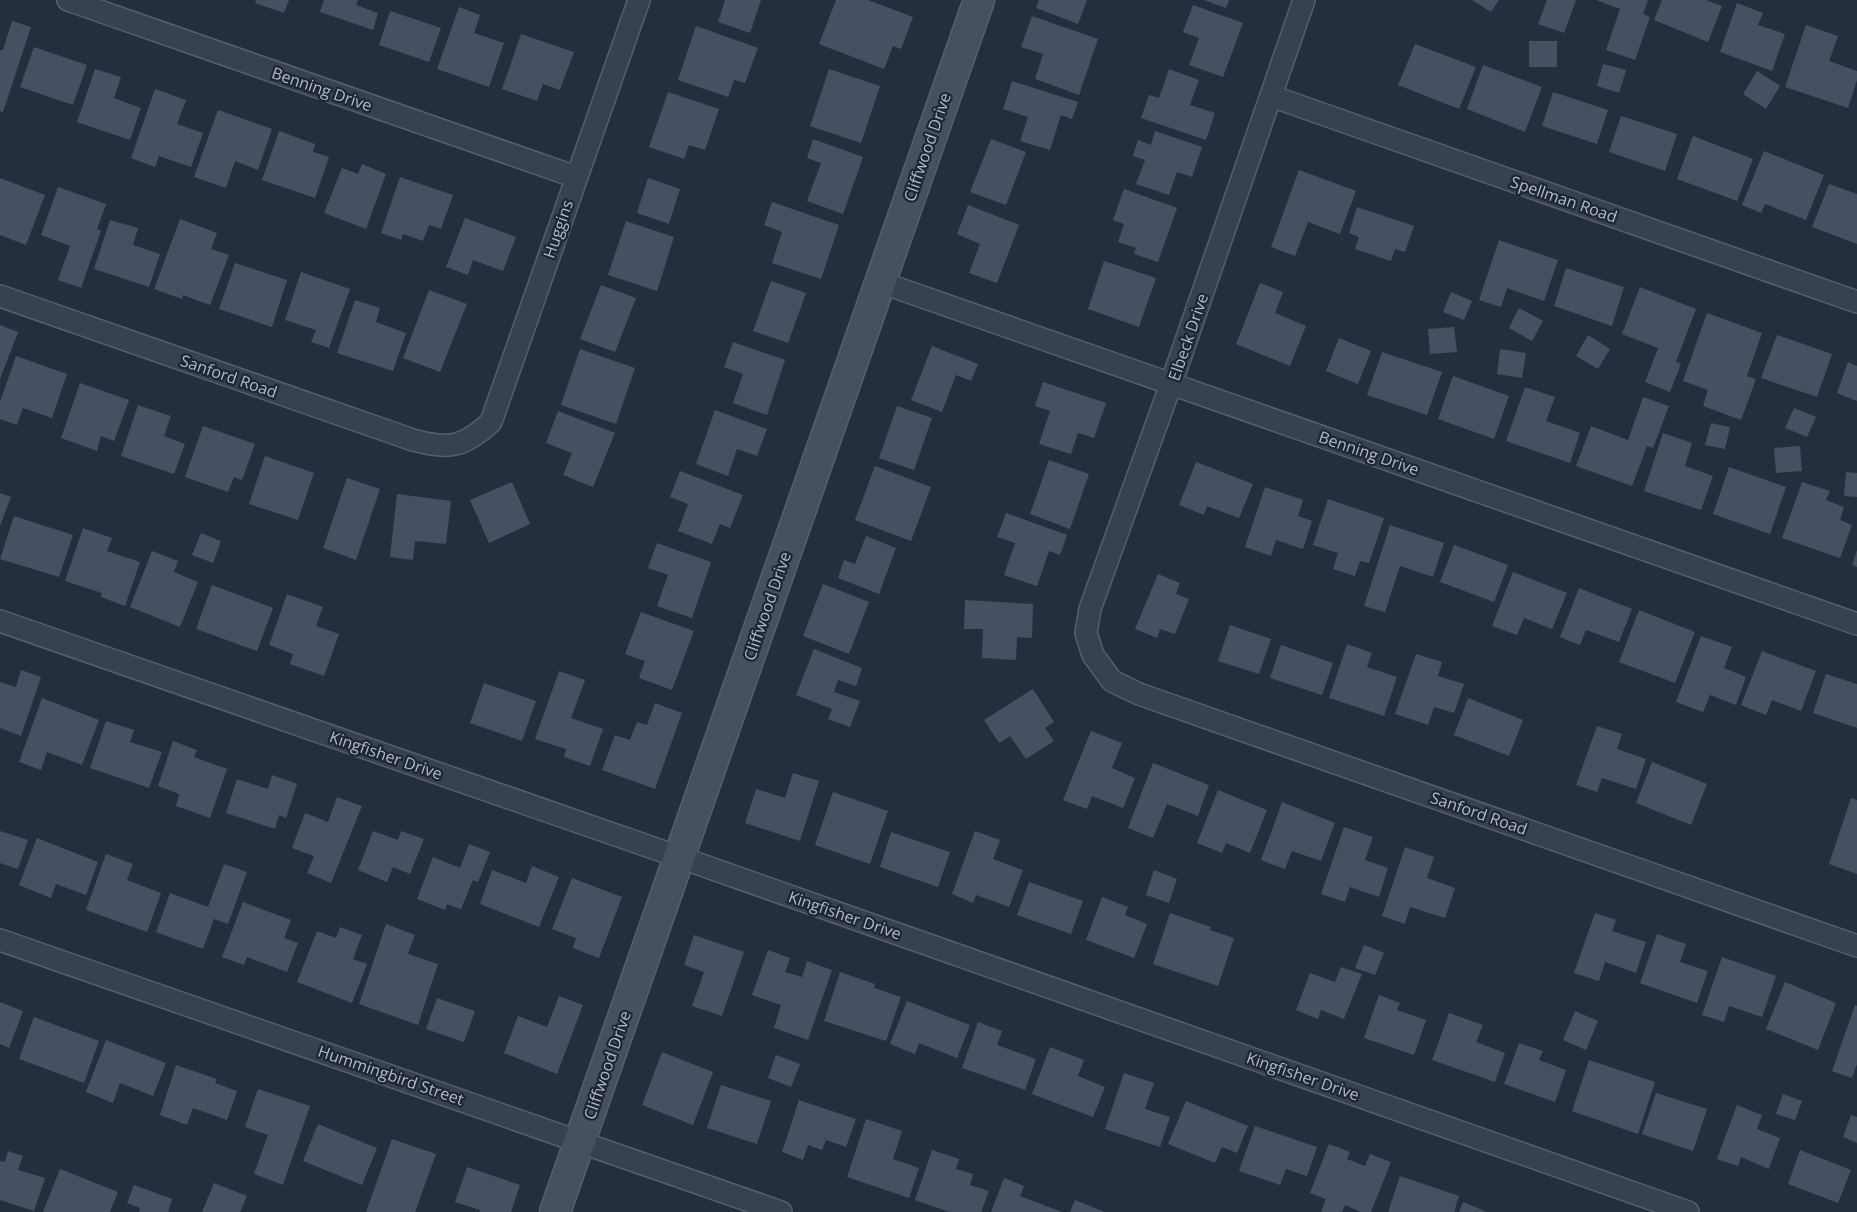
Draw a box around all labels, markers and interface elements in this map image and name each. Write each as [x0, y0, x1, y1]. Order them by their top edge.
street label: Benning Drive [269, 62, 375, 116]
street label: Cliffwood Drive [898, 90, 956, 204]
street label: Spellman Road [1508, 170, 1620, 228]
street label: Huggins [538, 197, 578, 261]
street label: Elbeck Drive [1163, 290, 1213, 384]
street label: Sanford Road [178, 349, 280, 403]
street label: Benning Drive [1316, 426, 1422, 480]
street label: Cliffwood Drive [738, 549, 796, 663]
street label: Kingfisher Drive [327, 725, 445, 785]
street label: Sanford Road [1428, 786, 1530, 840]
street label: Kingfisher Drive [786, 885, 904, 945]
street label: Cliffwood Drive [578, 1008, 636, 1122]
street label: Hummingbird Street [315, 1040, 467, 1110]
street label: Kingfisher Drive [1244, 1046, 1362, 1106]

